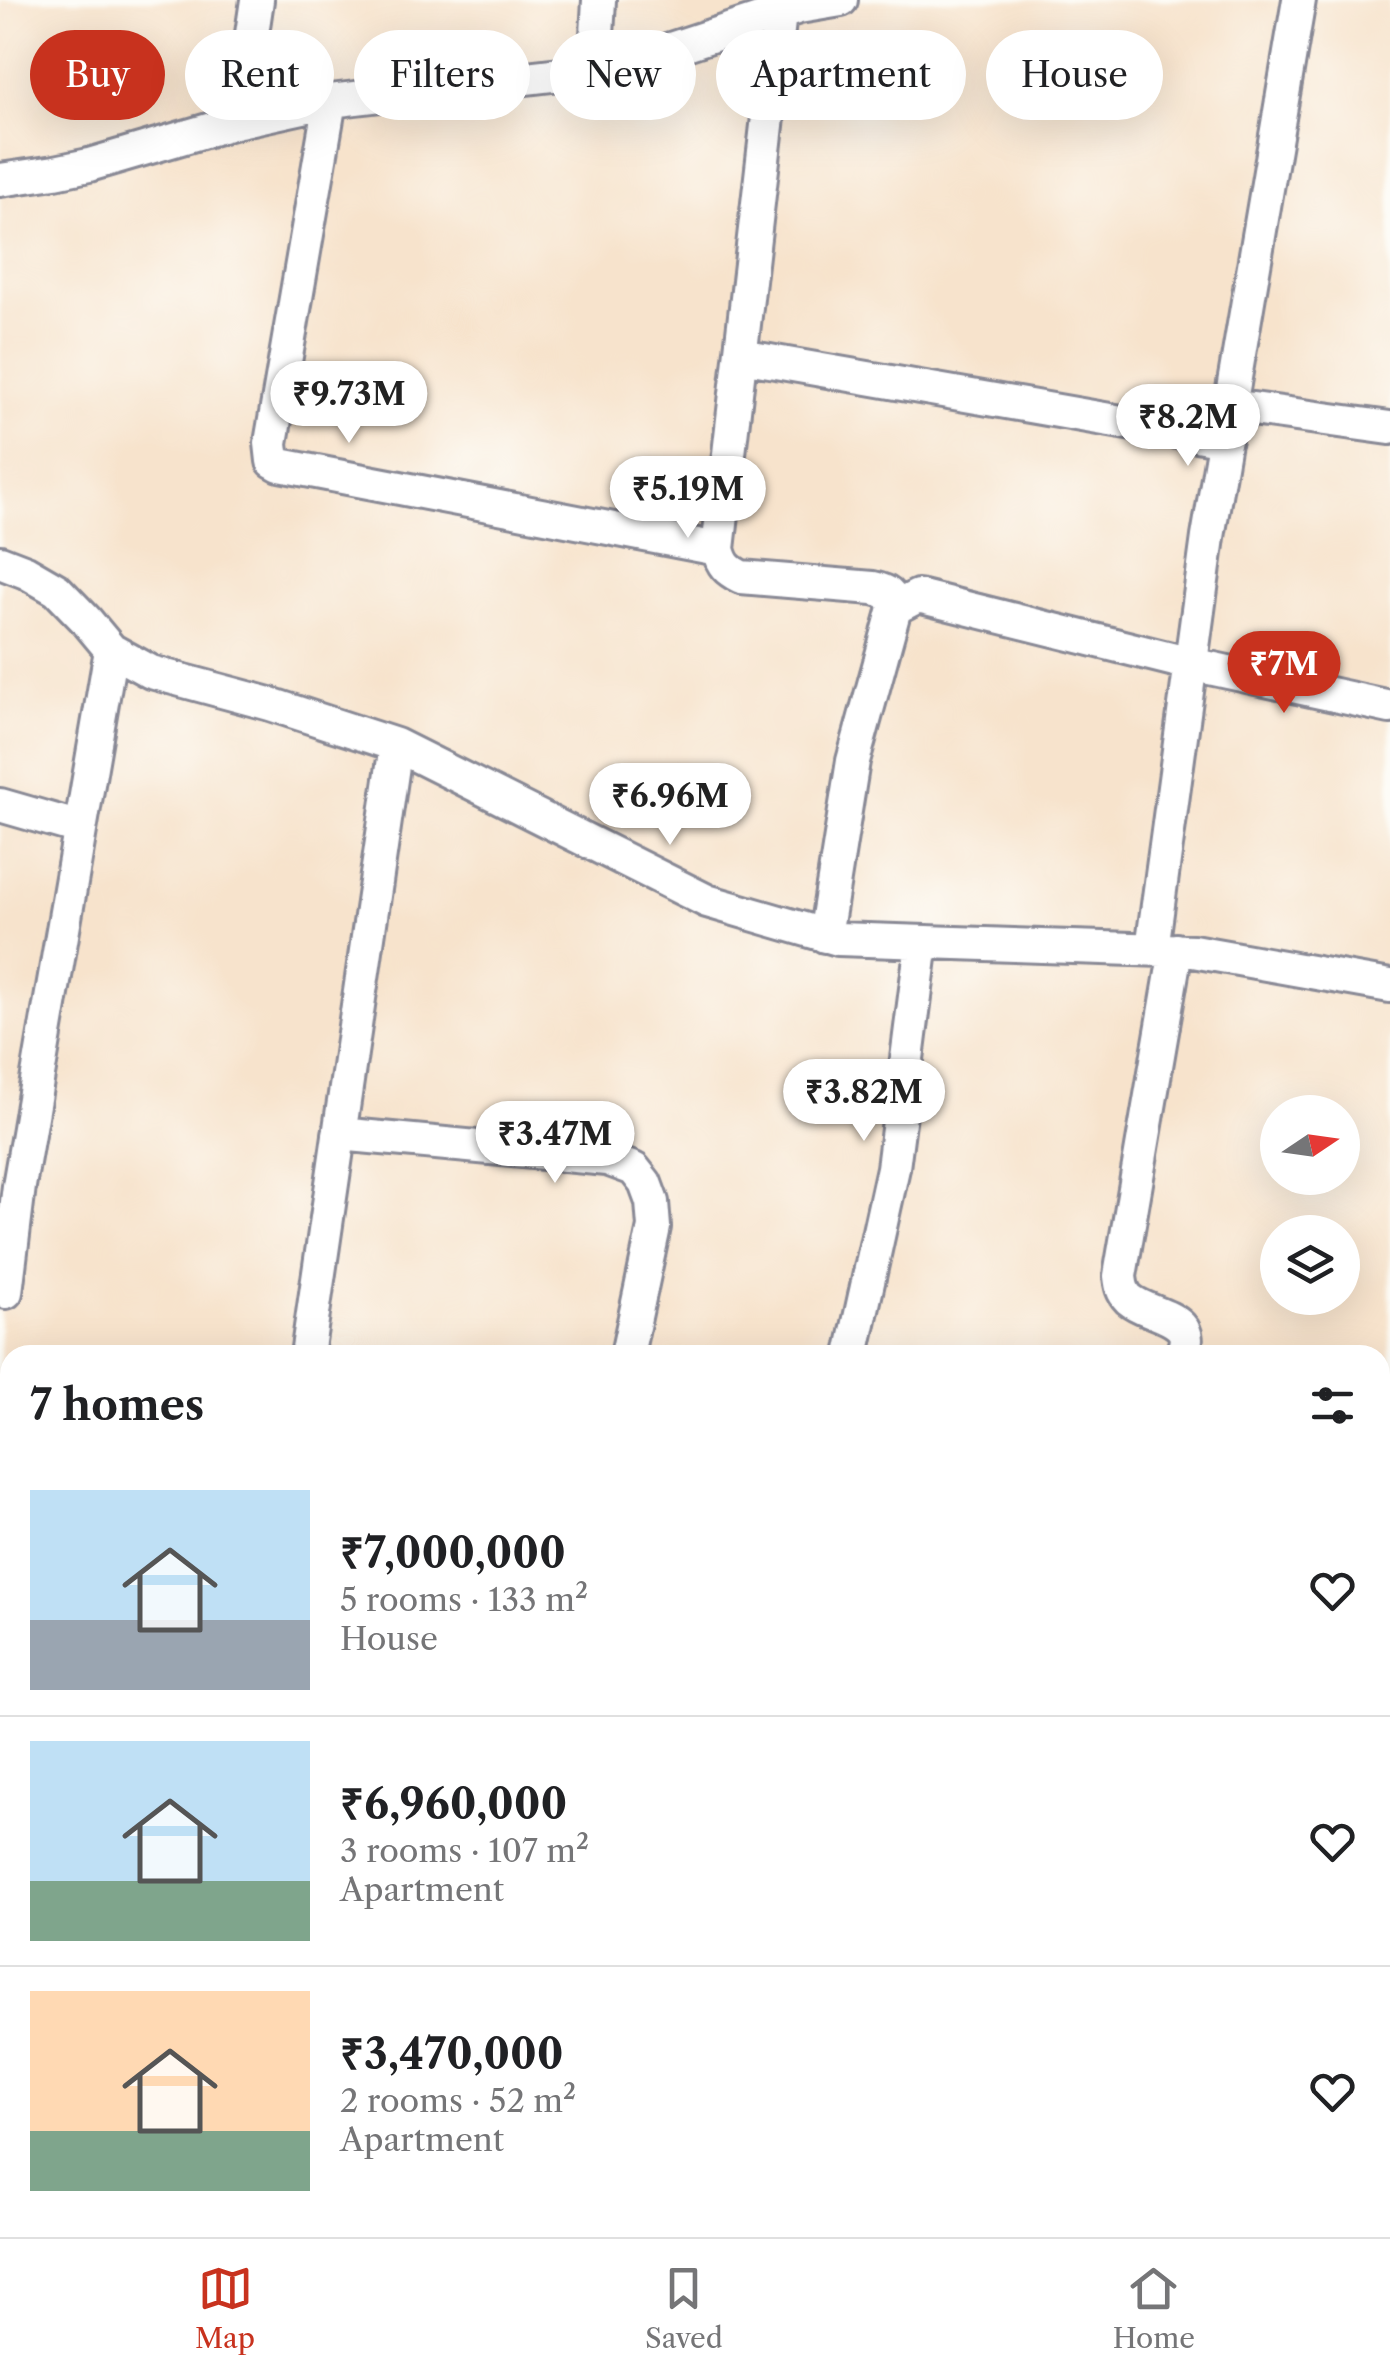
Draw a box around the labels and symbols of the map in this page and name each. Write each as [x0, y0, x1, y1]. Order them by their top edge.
pin: ₹9.73M [268, 361, 430, 446]
pin: ₹8.2M [1118, 384, 1258, 469]
pin: ₹5.19M [607, 456, 769, 541]
pin: ₹7M [1236, 631, 1332, 716]
pin: ₹6.96M [589, 763, 751, 848]
pin: ₹3.82M [783, 1059, 945, 1144]
north arrow [1260, 1095, 1360, 1195]
pin: ₹3.47M [474, 1101, 636, 1186]

